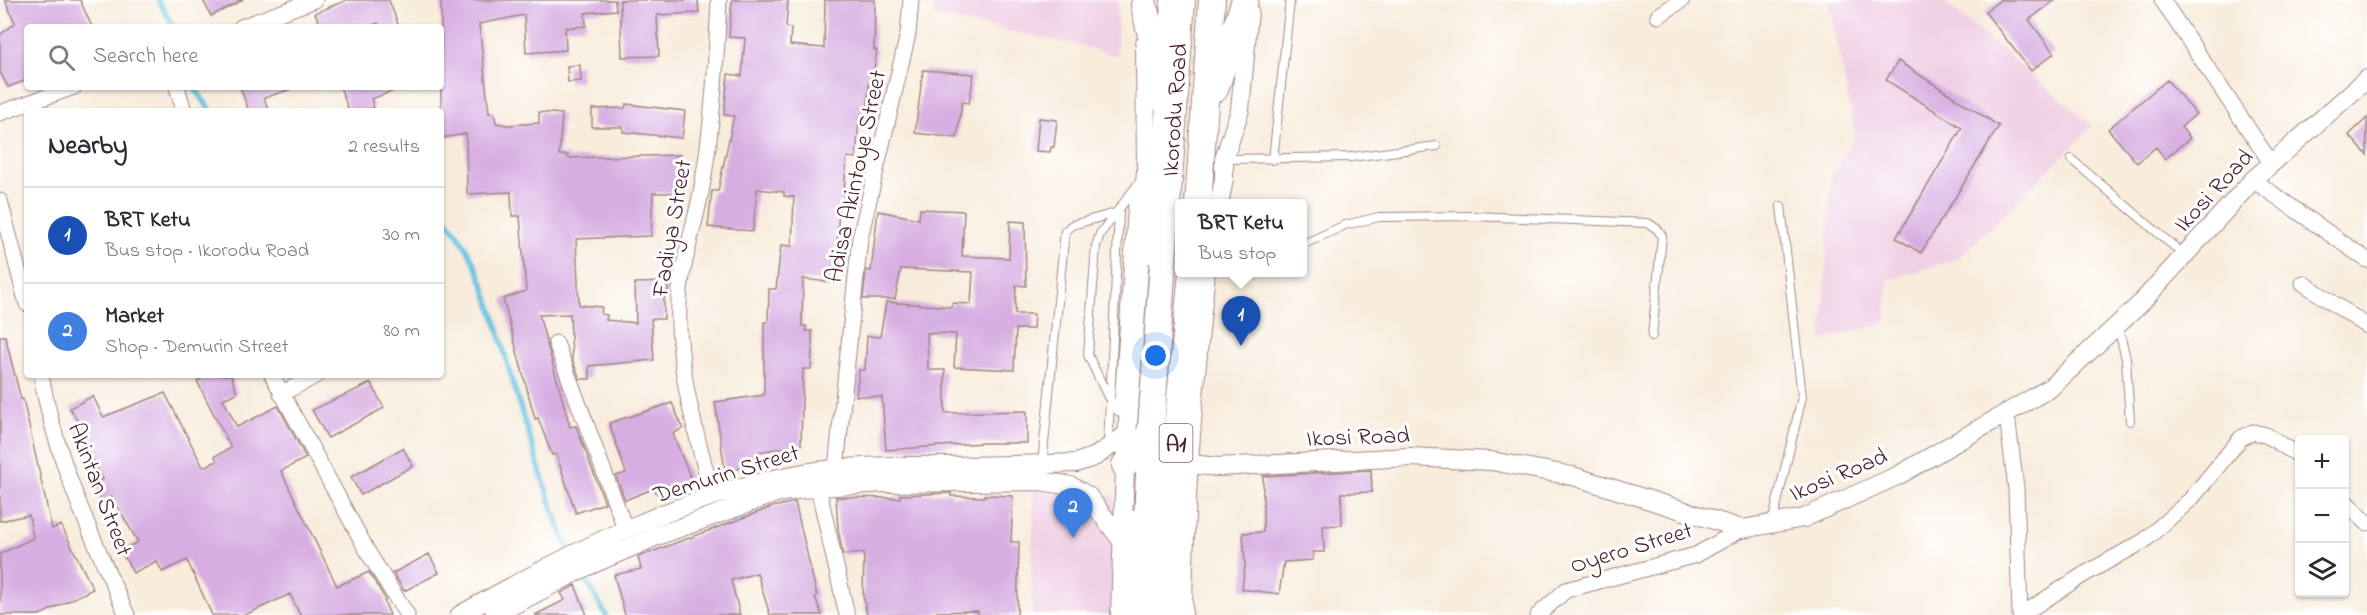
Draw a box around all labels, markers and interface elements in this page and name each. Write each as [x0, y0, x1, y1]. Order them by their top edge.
search box [24, 24, 444, 90]
icon: search [45, 41, 78, 74]
text: Search here [93, 41, 198, 73]
street label: Ikorodu Road [1154, 42, 1199, 178]
street label: Adisa Akintoye Street [818, 67, 898, 286]
text: Nearby [48, 128, 127, 166]
text: 2 results [348, 133, 420, 162]
street label: Ikosi Road [2167, 142, 2263, 241]
street label: Fadiya Street [644, 157, 704, 301]
popup [1175, 199, 1307, 277]
text: BRT Ketu [105, 205, 191, 237]
text: BRT Ketu [1198, 208, 1284, 240]
text: 1 [64, 221, 71, 250]
text: 30 m [383, 221, 420, 250]
text: Bus stop · Ikorodu Road [105, 237, 309, 266]
text: Bus stop [1198, 240, 1276, 269]
pin: 1 [1222, 296, 1260, 346]
text: Market [105, 301, 164, 333]
text: 2 [63, 317, 72, 346]
text: 80 m [383, 317, 420, 346]
text: Shop · Demurin Street [105, 333, 288, 362]
your location [1141, 341, 1170, 370]
street label: Akintan Street [57, 418, 140, 562]
street label: Ikosi Road [1306, 419, 1411, 458]
road number: A1 [1160, 424, 1192, 462]
map controls [2295, 435, 2349, 597]
button: + [2295, 435, 2349, 489]
street label: Demurin Street [649, 437, 804, 514]
street label: Ikosi Road [1785, 440, 1894, 513]
pin: 2 [1054, 488, 1092, 538]
button: − [2295, 489, 2349, 543]
street label: Oyero Street [1566, 514, 1698, 586]
button: layers [2295, 543, 2349, 597]

